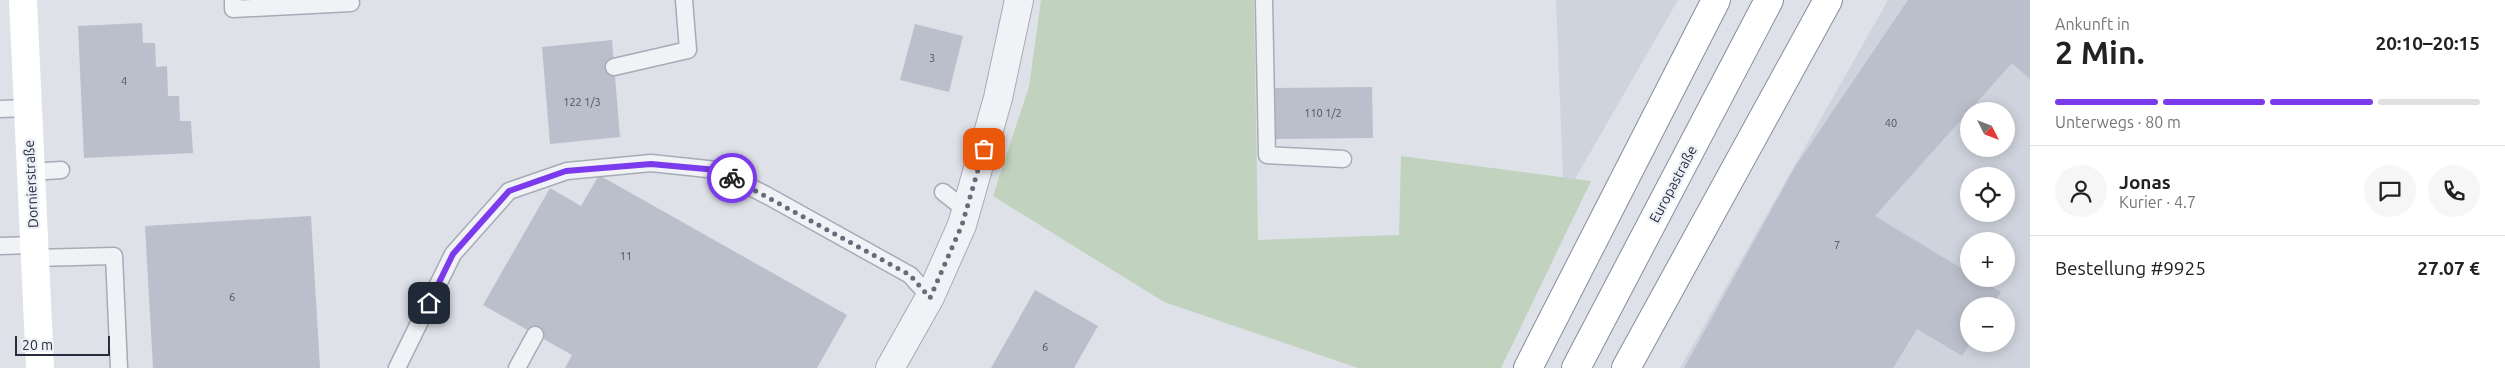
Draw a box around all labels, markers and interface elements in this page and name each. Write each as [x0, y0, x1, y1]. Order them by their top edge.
text: Ankunft in [2055, 15, 2130, 33]
text: 20:10–20:15 [2375, 32, 2480, 54]
text: 2 Min. [2055, 34, 2145, 70]
house number: 3 [929, 52, 935, 64]
house number: 4 [121, 75, 127, 87]
house number: 122 1/3 [563, 96, 601, 108]
north arrow [1960, 102, 2015, 158]
map controls [1960, 102, 2015, 352]
house number: 110 1/2 [1304, 107, 1342, 119]
text: Unterwegs · 80 m [2055, 113, 2181, 131]
house number: 40 [1885, 117, 1897, 129]
pin [963, 128, 1005, 170]
icon: bag [970, 135, 998, 163]
street label: Dornierstraße [21, 140, 41, 228]
street label: Europastraße [1646, 143, 1700, 225]
courier [707, 153, 757, 203]
icon: bike [718, 164, 746, 192]
button: person [2055, 165, 2107, 217]
button: chat [2364, 165, 2416, 217]
button: phone [2428, 165, 2480, 217]
button: locate [1960, 167, 2015, 222]
text: Jonas [2119, 171, 2171, 193]
text: Kurier · 4.7 [2119, 193, 2196, 211]
button: + [1960, 232, 2015, 287]
house number: 7 [1834, 239, 1840, 251]
house number: 11 [620, 250, 632, 262]
text: Bestellung #9925 [2055, 257, 2206, 279]
text: 27.07 € [2417, 257, 2480, 279]
pin [408, 282, 450, 324]
icon: home [415, 289, 443, 317]
house number: 6 [229, 291, 235, 303]
button: − [1960, 297, 2015, 352]
scale bar [15, 333, 110, 356]
text: 20 m [22, 337, 53, 353]
house number: 6 [1042, 341, 1048, 353]

